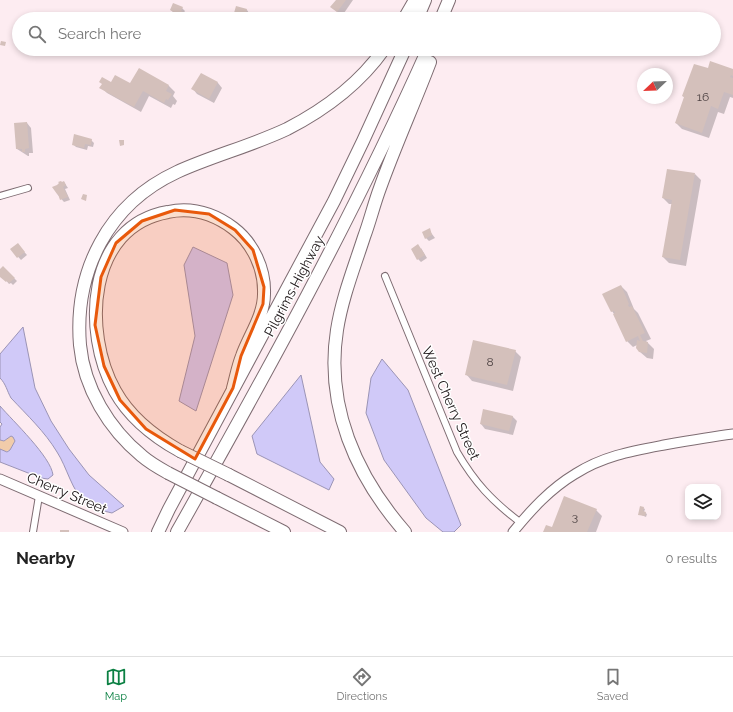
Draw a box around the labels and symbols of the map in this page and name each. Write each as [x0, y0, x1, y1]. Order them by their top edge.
north arrow [637, 68, 673, 104]
house number: 16 [697, 90, 709, 104]
street label: Pilgrims Highway [261, 233, 327, 339]
street label: West Cherry Street [419, 344, 483, 462]
house number: 8 [486, 355, 494, 369]
street label: Cherry Street [25, 469, 110, 517]
house number: 3 [572, 510, 578, 524]

